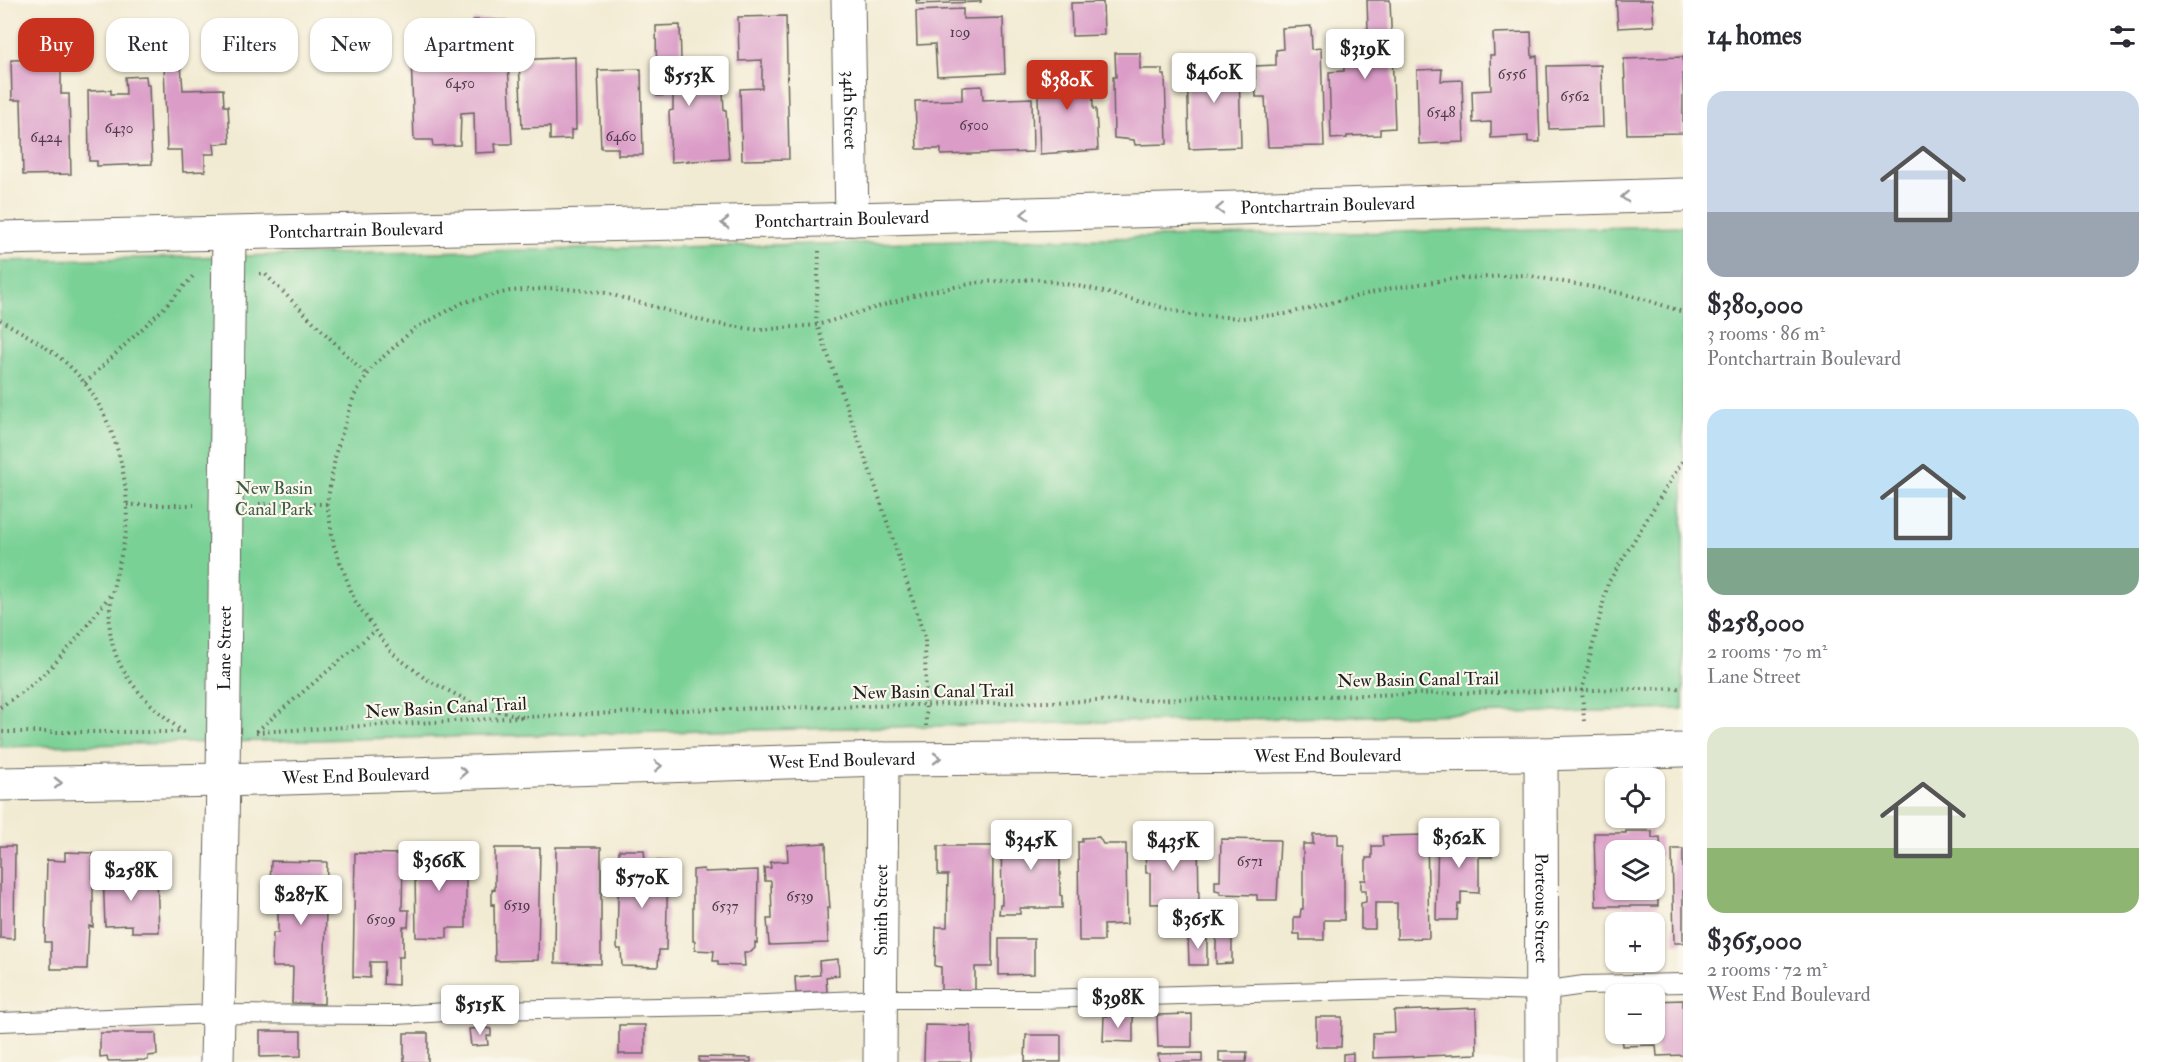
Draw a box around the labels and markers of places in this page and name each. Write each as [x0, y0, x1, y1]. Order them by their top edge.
pin: $319K [1323, 29, 1407, 80]
pin: $460K [1172, 53, 1256, 104]
pin: $553K [647, 56, 731, 107]
pin: $380K [1025, 60, 1109, 111]
pin: $362K [1417, 818, 1501, 869]
pin: $345K [989, 820, 1073, 871]
pin: $435K [1131, 821, 1215, 872]
pin: $366K [397, 841, 481, 892]
pin: $258K [89, 851, 173, 902]
pin: $570K [600, 858, 684, 909]
pin: $287K [259, 875, 343, 926]
pin: $365K [1156, 899, 1240, 950]
pin: $398K [1076, 978, 1160, 1029]
pin: $515K [438, 985, 522, 1036]

